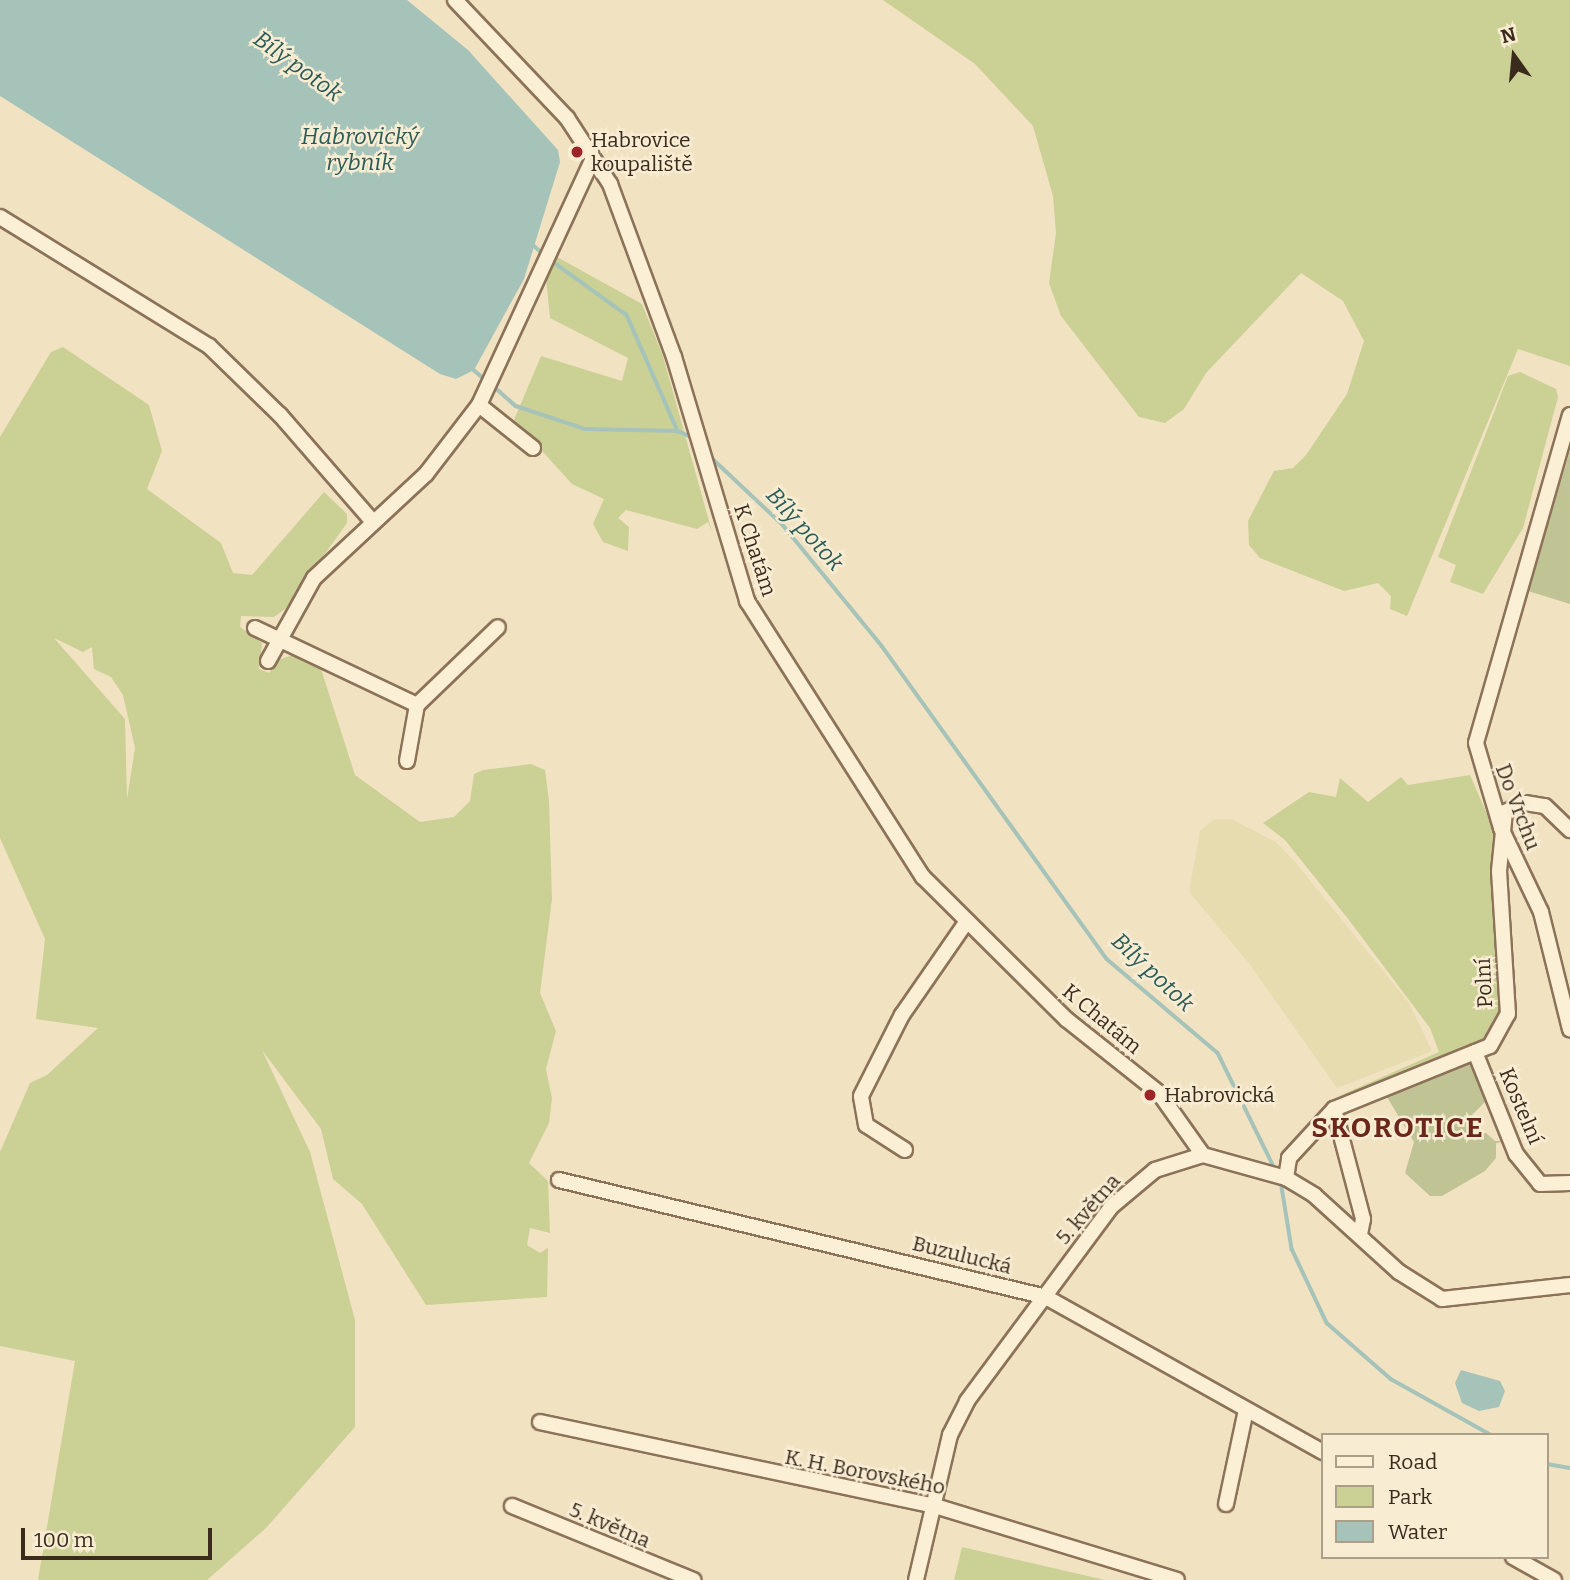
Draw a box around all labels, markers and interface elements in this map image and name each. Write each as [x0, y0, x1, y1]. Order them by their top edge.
north arrow [1479, 21, 1549, 91]
text: N [1498, 22, 1518, 48]
water label: Bílý potok [248, 25, 348, 107]
water label: Habrovický rybník [301, 122, 419, 176]
place label: Habrovice koupaliště [591, 127, 693, 177]
marker: Habrovice koupaliště [569, 144, 585, 160]
water label: Bílý potok [760, 482, 850, 576]
street label: K Chatám [728, 501, 782, 599]
street label: Do Vrchu [1490, 760, 1546, 854]
water label: Bílý potok [1106, 927, 1200, 1017]
street label: Polní [1470, 957, 1498, 1009]
street label: K Chatám [1057, 979, 1147, 1059]
street label: Kostelní [1494, 1064, 1548, 1148]
place label: Habrovická [1164, 1082, 1275, 1108]
marker: Habrovická [1142, 1087, 1158, 1103]
district label: SKOROTICE [1312, 1111, 1484, 1145]
street label: 5. května [1050, 1168, 1126, 1250]
street label: Buzulucká [910, 1231, 1014, 1279]
legend [1322, 1433, 1549, 1559]
street label: K. H. Borovského [783, 1444, 947, 1500]
text: Road [1388, 1449, 1437, 1475]
text: Park [1388, 1484, 1432, 1510]
street label: 5. května [566, 1497, 654, 1553]
scale bar [24, 1514, 215, 1558]
text: Water [1388, 1519, 1447, 1545]
text: 100 m [34, 1527, 94, 1553]

